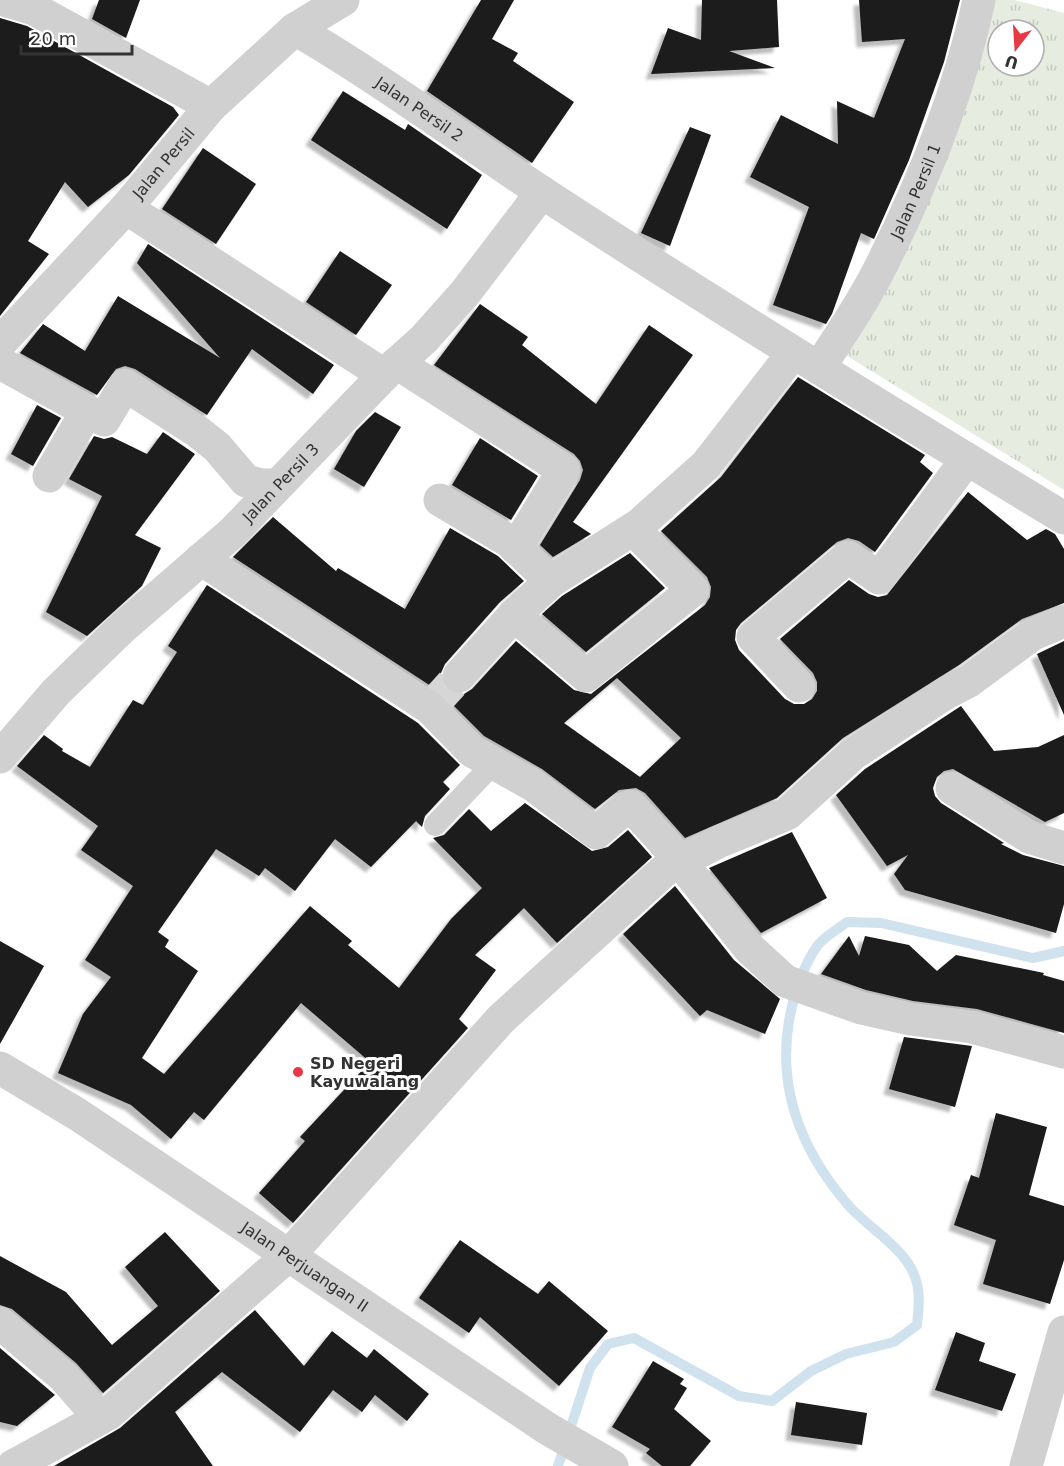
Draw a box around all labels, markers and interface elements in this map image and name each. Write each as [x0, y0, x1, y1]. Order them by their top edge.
scale bar [21, 18, 132, 56]
north arrow [986, 18, 1046, 78]
text: 20 m [30, 28, 76, 49]
text: U [1003, 51, 1021, 73]
street label: Jalan Persil 2 [371, 72, 467, 146]
street label: Jalan Persil [128, 124, 199, 204]
street label: Jalan Persil 1 [886, 141, 945, 243]
street label: Jalan Persil 3 [238, 440, 323, 527]
place label: SD Negeri Kayuwalang [310, 1054, 419, 1091]
marker: SD Negeri Kayuwalang [291, 1065, 305, 1079]
street label: Jalan Perjuangan II [237, 1217, 372, 1316]

